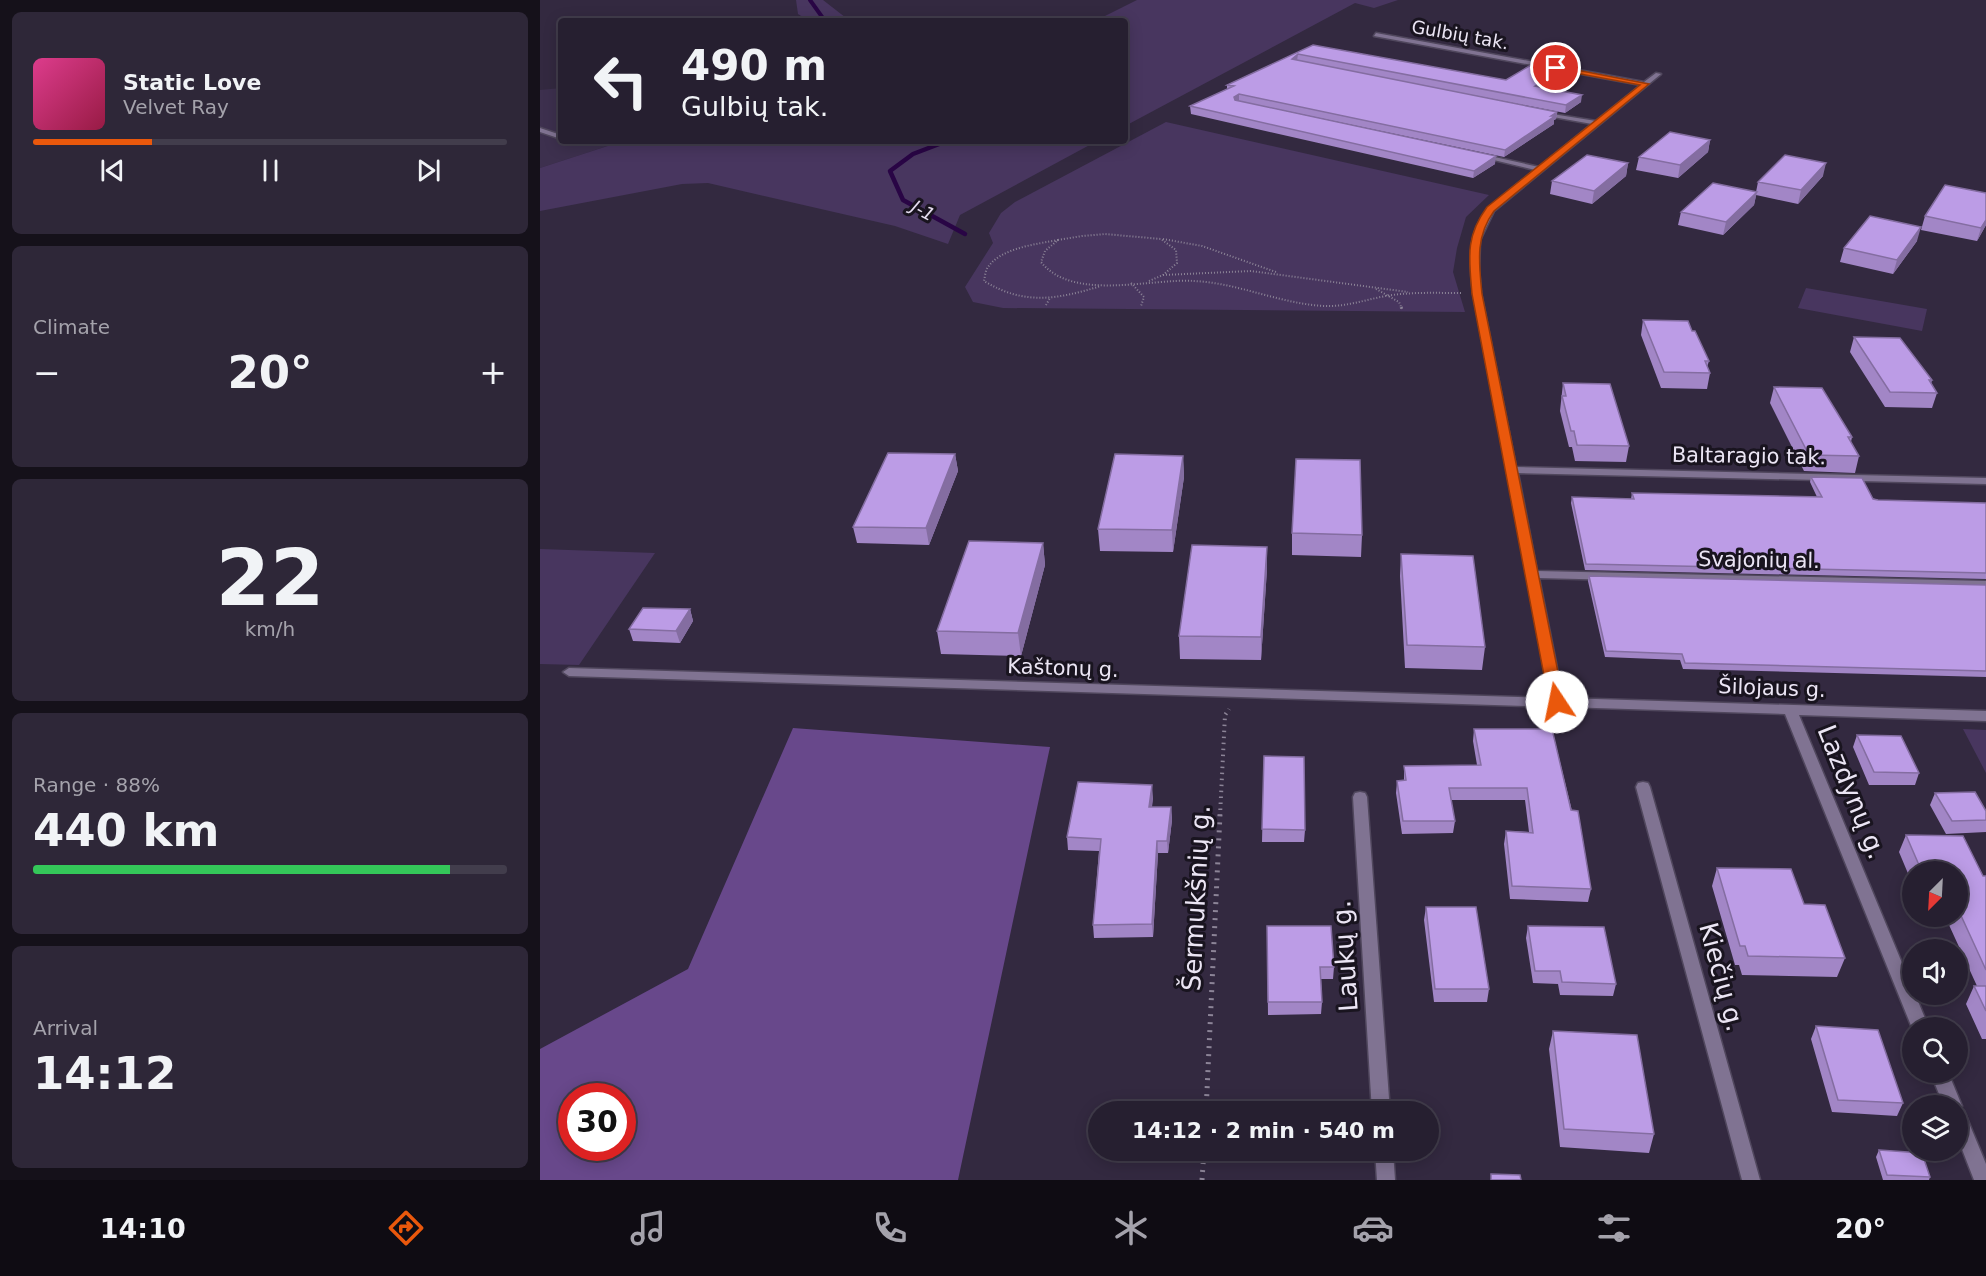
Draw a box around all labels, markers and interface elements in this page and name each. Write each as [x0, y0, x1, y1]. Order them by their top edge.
street label: Gulbių tak. [1410, 16, 1510, 53]
text: 490 m [681, 41, 827, 90]
icon: left [582, 42, 660, 120]
pin [1530, 42, 1581, 93]
icon: arrive [1539, 51, 1572, 84]
text: Static Love [123, 70, 261, 95]
text: Gulbių tak. [681, 91, 828, 122]
text: Velvet Ray [123, 95, 229, 119]
icon: previous [96, 154, 129, 187]
icon: pause [254, 154, 287, 187]
icon: next [412, 154, 445, 187]
water label: J-1 [905, 194, 939, 225]
text: Climate [33, 315, 110, 339]
text: 20° [227, 346, 313, 399]
text: − [33, 353, 61, 392]
text: + [479, 353, 507, 392]
street label: Baltaragio tak. [1672, 443, 1826, 469]
text: 22 [216, 533, 324, 623]
street label: Svajonių al. [1698, 547, 1820, 573]
text: km/h [245, 617, 295, 641]
street label: Kaštonų g. [1007, 654, 1119, 682]
position arrow [1525, 670, 1589, 734]
street label: Šilojaus g. [1718, 673, 1826, 702]
street label: Lazdynų g. [1812, 721, 1892, 863]
text: Range · 88% [33, 773, 160, 797]
text: 440 km [33, 804, 219, 857]
street label: Šermukšnių g. [1175, 804, 1216, 992]
north arrow [1902, 861, 1968, 927]
map controls [1902, 861, 1968, 1161]
street label: Laukų g. [1326, 899, 1364, 1013]
street label: Kiečių g. [1693, 919, 1751, 1035]
button: sound [1902, 939, 1968, 1005]
text: Arrival [33, 1016, 98, 1040]
button: search [1902, 1017, 1968, 1083]
text: 14:12 [33, 1047, 176, 1100]
speed limit sign: 30 [558, 1083, 636, 1161]
button: layers [1902, 1095, 1968, 1161]
text: 14:12 · 2 min · 540 m [1132, 1118, 1395, 1143]
icon: directions [385, 1207, 427, 1249]
icon: music [627, 1207, 669, 1249]
icon: phone [869, 1207, 911, 1249]
icon: climate [1110, 1207, 1152, 1249]
icon: car [1352, 1207, 1394, 1249]
icon: filters [1593, 1207, 1635, 1249]
text: 14:10 [100, 1213, 186, 1244]
text: 20° [1835, 1213, 1886, 1244]

